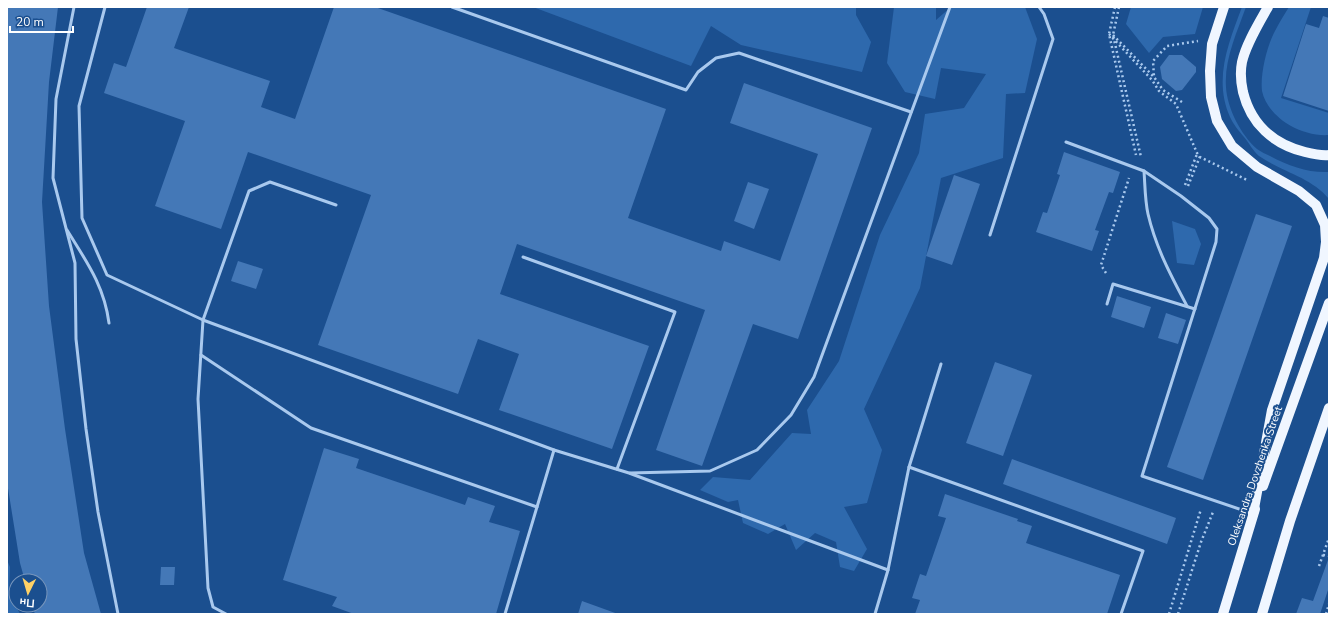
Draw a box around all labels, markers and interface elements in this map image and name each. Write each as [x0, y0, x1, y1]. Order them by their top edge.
scale bar [10, 8, 73, 34]
text: 20 m [16, 14, 44, 30]
street label: Oleksandra Dovzhenka Street [1224, 404, 1286, 548]
north arrow [8, 573, 48, 613]
text: Пн [19, 594, 35, 611]

